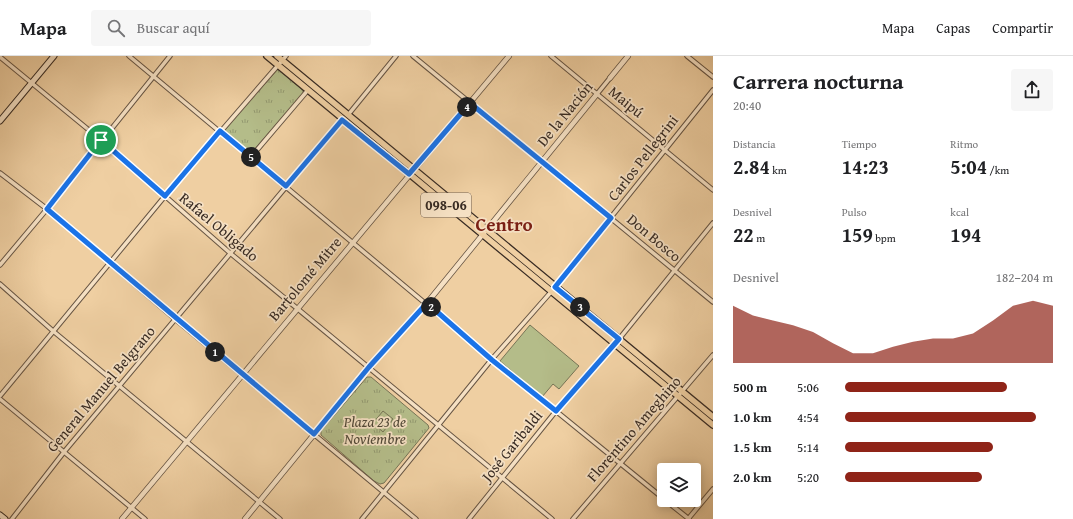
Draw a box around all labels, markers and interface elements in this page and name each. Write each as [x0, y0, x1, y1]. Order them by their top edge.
search box [91, 10, 371, 46]
text: Mapa [20, 14, 67, 42]
icon: search [105, 17, 127, 39]
text: Buscar aquí [137, 17, 210, 38]
text: Mapa [882, 18, 914, 38]
text: Capas [936, 18, 970, 38]
text: Compartir [992, 18, 1053, 38]
text: Carrera nocturna [733, 65, 904, 97]
button: share [1011, 69, 1053, 111]
street label: De la Nación [532, 76, 598, 151]
street label: Maipú [604, 81, 649, 123]
text: 20:40 [733, 96, 761, 115]
pin: 4 [457, 97, 477, 117]
text: 4 [464, 99, 470, 115]
street label: Carlos Pellegrini [602, 110, 683, 205]
pin [84, 123, 118, 157]
icon: arrive [90, 129, 112, 151]
text: Distancia [733, 136, 776, 152]
text: Tiempo [842, 136, 877, 152]
text: Ritmo [950, 136, 978, 152]
pin: 5 [241, 147, 261, 167]
text: 5 [248, 149, 254, 165]
text: 2.84 [733, 152, 770, 181]
text: 14:23 [842, 152, 889, 181]
text: 5:04 [950, 152, 987, 181]
text: km [770, 162, 787, 178]
text: /km [987, 162, 1009, 178]
street label: Rafael Obligado [175, 187, 264, 266]
road number: 098-06 [421, 193, 471, 217]
text: Desnivel [733, 204, 772, 220]
text: Pulso [842, 204, 867, 220]
text: kcal [950, 204, 969, 220]
street label: Don Bosco [623, 209, 686, 267]
district label: Centro [475, 210, 533, 238]
text: 22 [733, 220, 754, 249]
text: 159 [842, 220, 873, 249]
text: 194 [950, 220, 981, 249]
text: m [754, 230, 765, 246]
text: bpm [873, 230, 896, 246]
street label: Bartolomé Mitre [263, 232, 346, 325]
text: Desnivel [733, 268, 779, 287]
text: 182–204 m [996, 268, 1053, 287]
pin: 2 [421, 297, 441, 317]
pin: 3 [570, 297, 590, 317]
text: 2 [428, 299, 434, 315]
text: 3 [577, 299, 583, 315]
street label: General Manuel Belgrano [42, 321, 160, 456]
pin: 1 [205, 342, 225, 362]
text: 1 [212, 344, 218, 360]
street label: Florentino Ameghino [582, 371, 686, 486]
text: 500 m [733, 378, 767, 397]
text: 5:06 [797, 378, 819, 397]
street label: José Garibaldi [475, 406, 547, 487]
text: 1.0 km [733, 408, 772, 427]
text: 4:54 [797, 408, 819, 427]
park label: Plaza 23 de Noviembre [343, 411, 406, 449]
text: 1.5 km [733, 438, 772, 457]
text: 5:14 [797, 438, 819, 457]
map controls [657, 463, 701, 507]
button: layers [657, 463, 701, 507]
text: 2.0 km [733, 468, 772, 487]
text: 5:20 [797, 468, 819, 487]

